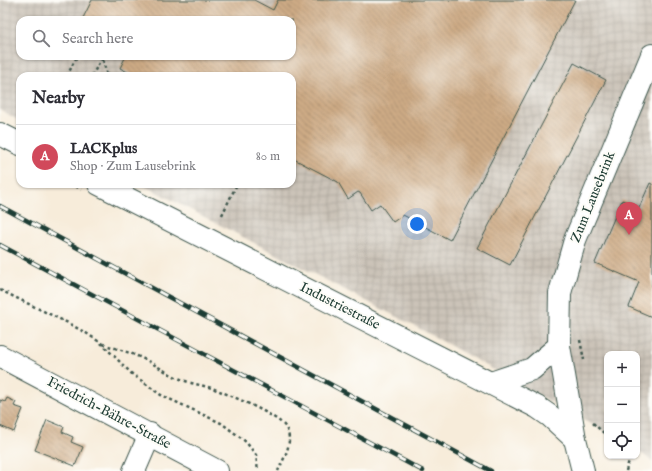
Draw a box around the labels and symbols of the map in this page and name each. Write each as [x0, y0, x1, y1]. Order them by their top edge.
street label: Zum Lausebrink [567, 148, 620, 245]
pin: A [616, 202, 642, 235]
your location [407, 214, 427, 234]
street label: Industriestraße [297, 278, 384, 334]
street label: Friedrich-Bähre-Straße [44, 373, 175, 454]

